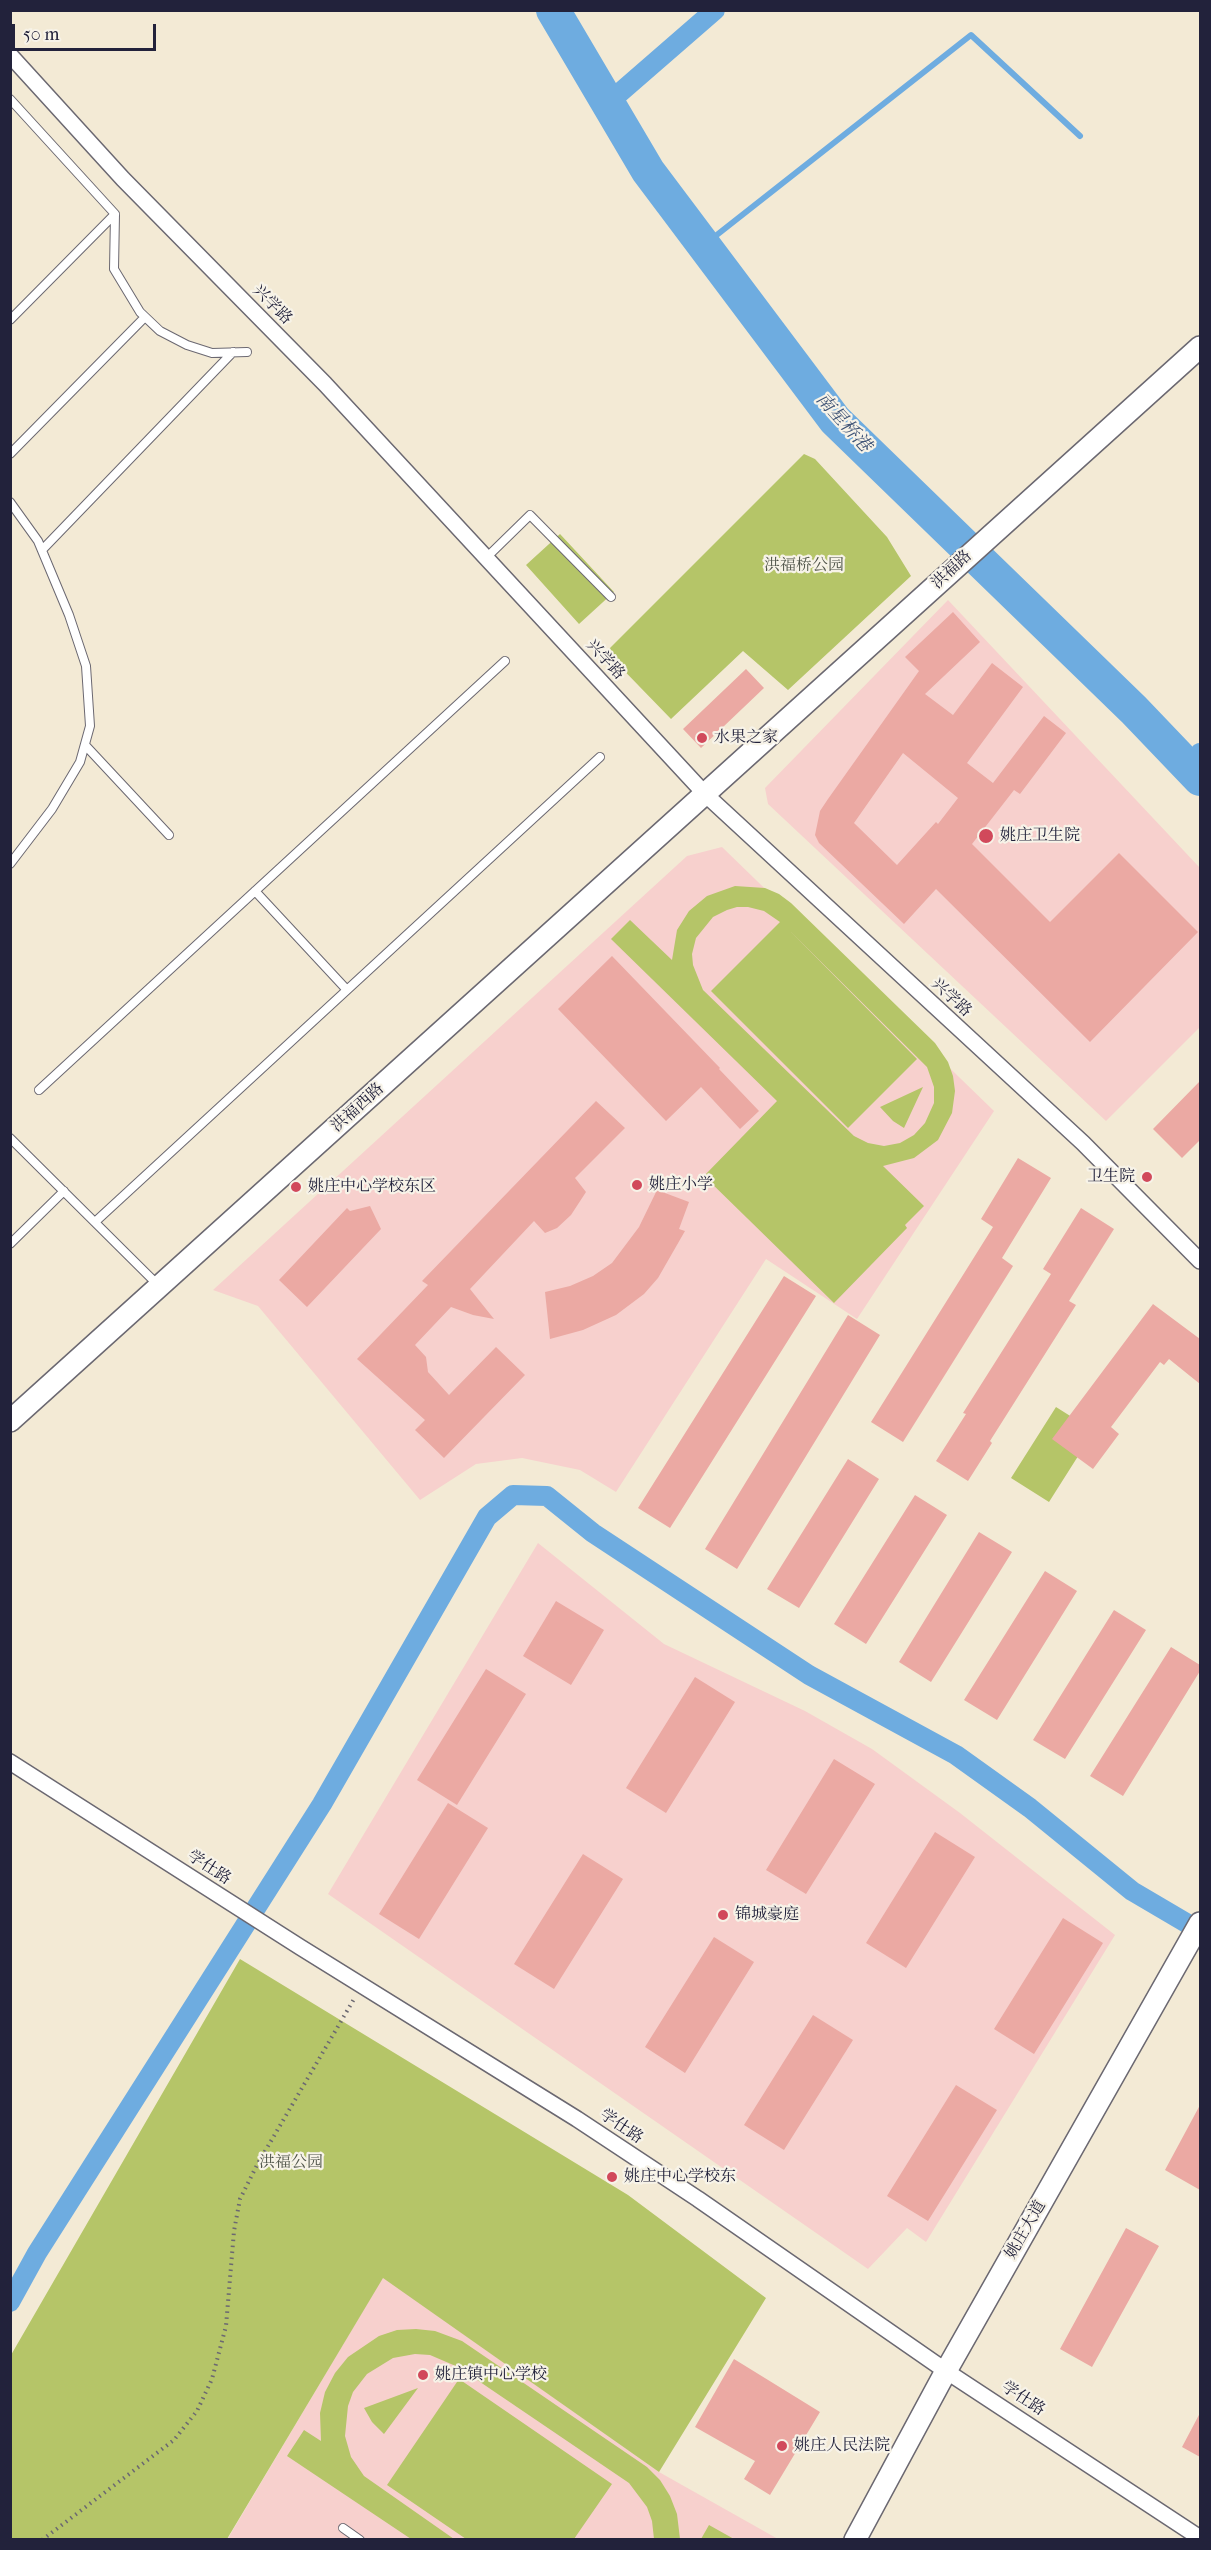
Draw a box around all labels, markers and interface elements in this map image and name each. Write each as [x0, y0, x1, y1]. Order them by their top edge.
scale bar [15, 12, 159, 50]
text: 50 m [23, 24, 59, 45]
street label: 兴学路 [248, 281, 296, 329]
water label: 南星桥港 [811, 389, 875, 457]
street label: 洪福路 [928, 547, 976, 593]
park label: 洪福桥公园 [764, 556, 844, 576]
street label: 兴学路 [582, 636, 628, 684]
place label: 水果之家 [714, 728, 778, 748]
marker: 水果之家 [695, 731, 709, 745]
place label: 姚庄卫生院 [1000, 826, 1080, 846]
marker: 姚庄卫生院 [977, 827, 995, 845]
street label: 兴学路 [927, 975, 975, 1021]
street label: 洪福西路 [328, 1079, 388, 1137]
place label: 卫生院 [1087, 1167, 1135, 1187]
marker: 卫生院 [1140, 1170, 1154, 1184]
place label: 姚庄小学 [649, 1175, 713, 1195]
place label: 姚庄中心学校东区 [308, 1177, 436, 1197]
marker: 姚庄小学 [630, 1178, 644, 1192]
marker: 姚庄中心学校东区 [289, 1180, 303, 1194]
street label: 学仕路 [184, 1847, 234, 1889]
place label: 锦城豪庭 [735, 1905, 799, 1925]
marker: 锦城豪庭 [716, 1908, 730, 1922]
street label: 学仕路 [596, 2106, 646, 2148]
park label: 洪福公园 [259, 2153, 323, 2173]
place label: 姚庄中心学校东 [624, 2167, 736, 2187]
marker: 姚庄中心学校东 [605, 2170, 619, 2184]
street label: 姚庄大道 [1002, 2197, 1050, 2263]
place label: 姚庄镇中心学校 [435, 2365, 547, 2385]
marker: 姚庄镇中心学校 [416, 2368, 430, 2382]
street label: 学仕路 [998, 2378, 1048, 2420]
place label: 姚庄人民法院 [794, 2436, 890, 2456]
marker: 姚庄人民法院 [775, 2439, 789, 2453]

